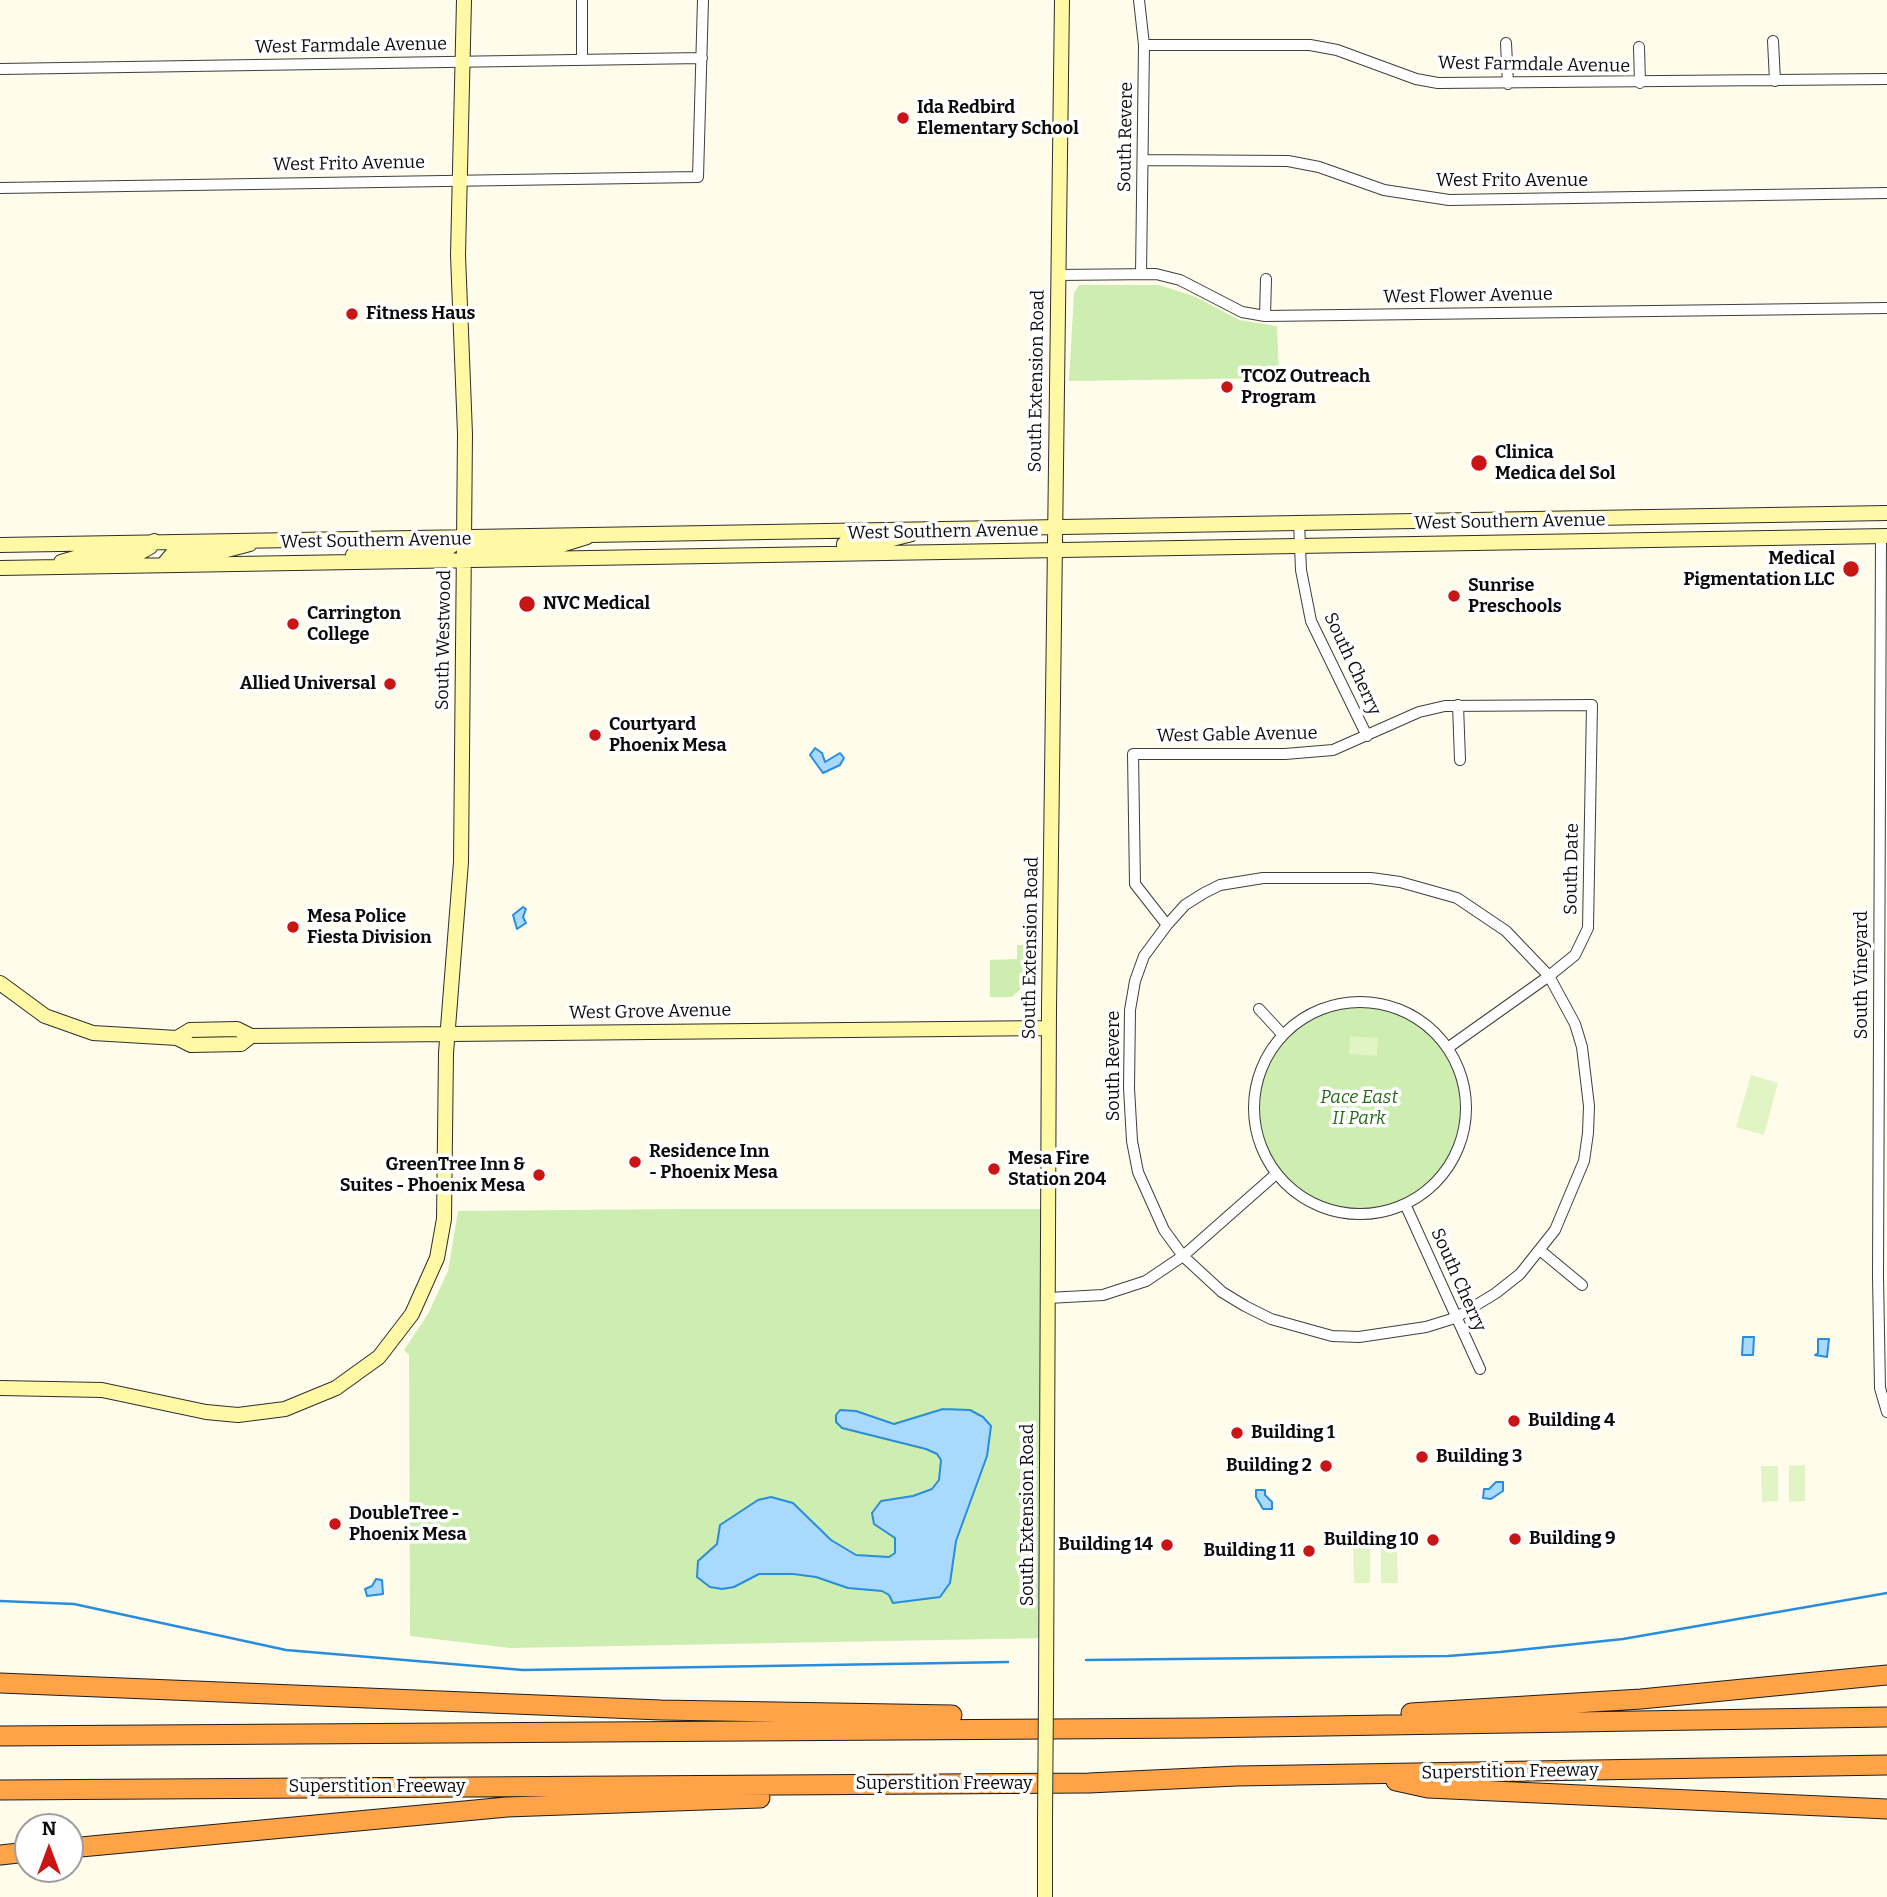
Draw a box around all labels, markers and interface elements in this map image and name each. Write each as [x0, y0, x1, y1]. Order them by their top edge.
street label: West Farmdale Avenue [255, 34, 447, 58]
street label: West Farmdale Avenue [1438, 53, 1630, 77]
street label: South Revere [1114, 82, 1138, 192]
place label: Ida Redbird Elementary School [917, 97, 1079, 140]
marker: Ida Redbird Elementary School [895, 110, 911, 126]
street label: West Frito Avenue [273, 152, 425, 176]
street label: West Frito Avenue [1436, 170, 1588, 192]
street label: West Flower Avenue [1383, 284, 1553, 308]
street label: South Extension Road [1025, 289, 1049, 473]
place label: Fitness Haus [366, 303, 475, 325]
marker: Fitness Haus [344, 306, 360, 322]
place label: TCOZ Outreach Program [1241, 366, 1370, 408]
marker: TCOZ Outreach Program [1219, 379, 1235, 395]
place label: Clinica Medica del Sol [1495, 442, 1616, 484]
marker: Clinica Medica del Sol [1469, 453, 1489, 473]
street label: West Southern Avenue [1414, 510, 1606, 534]
street label: West Southern Avenue [847, 520, 1039, 544]
street label: West Southern Avenue [280, 529, 472, 553]
place label: Medical Pigmentation LLC [1683, 548, 1835, 590]
marker: Medical Pigmentation LLC [1841, 559, 1861, 579]
street label: South Westwood [432, 570, 456, 710]
place label: Sunrise Preschools [1468, 575, 1562, 618]
marker: Sunrise Preschools [1446, 588, 1462, 604]
place label: NVC Medical [543, 593, 650, 615]
marker: NVC Medical [517, 594, 537, 614]
place label: Carrington College [307, 603, 401, 646]
street label: South Cherry [1319, 609, 1385, 719]
marker: Carrington College [285, 616, 301, 632]
place label: Allied Universal [240, 673, 376, 695]
marker: Allied Universal [382, 676, 398, 692]
place label: Courtyard Phoenix Mesa [609, 714, 727, 756]
street label: West Gable Avenue [1156, 723, 1318, 747]
marker: Courtyard Phoenix Mesa [587, 727, 603, 743]
street label: South Date [1560, 823, 1584, 915]
street label: South Extension Road [1019, 856, 1043, 1040]
place label: Mesa Police Fiesta Division [307, 906, 432, 948]
street label: South Vineyard [1851, 911, 1873, 1039]
marker: Mesa Police Fiesta Division [285, 919, 301, 935]
street label: West Grove Avenue [569, 1000, 731, 1024]
street label: South Revere [1103, 1011, 1125, 1121]
park label: Pace East II Park [1320, 1087, 1398, 1130]
place label: Residence Inn - Phoenix Mesa [649, 1141, 778, 1184]
place label: Mesa Fire Station 204 [1008, 1148, 1106, 1190]
place label: GreenTree Inn & Suites - Phoenix Mesa [340, 1154, 525, 1196]
marker: Residence Inn - Phoenix Mesa [627, 1154, 643, 1170]
marker: Mesa Fire Station 204 [986, 1161, 1002, 1177]
marker: GreenTree Inn & Suites - Phoenix Mesa [531, 1167, 547, 1183]
street label: South Cherry [1426, 1225, 1490, 1335]
place label: Building 4 [1528, 1410, 1615, 1432]
marker: Building 4 [1506, 1413, 1522, 1429]
place label: Building 1 [1251, 1422, 1335, 1444]
street label: South Extension Road [1017, 1424, 1039, 1606]
marker: Building 1 [1229, 1425, 1245, 1441]
place label: Building 3 [1436, 1446, 1522, 1468]
marker: Building 3 [1414, 1449, 1430, 1465]
place label: Building 2 [1226, 1455, 1312, 1477]
marker: Building 2 [1318, 1458, 1334, 1474]
place label: DoubleTree - Phoenix Mesa [349, 1503, 467, 1546]
marker: DoubleTree - Phoenix Mesa [327, 1516, 343, 1532]
place label: Building 9 [1529, 1528, 1616, 1550]
place label: Building 10 [1324, 1529, 1419, 1551]
marker: Building 9 [1507, 1531, 1523, 1547]
marker: Building 10 [1425, 1532, 1441, 1548]
place label: Building 14 [1058, 1534, 1153, 1556]
marker: Building 14 [1159, 1537, 1175, 1553]
place label: Building 11 [1204, 1540, 1295, 1562]
marker: Building 11 [1301, 1543, 1317, 1559]
street label: Superstition Freeway [1421, 1760, 1599, 1784]
street label: Superstition Freeway [855, 1773, 1033, 1795]
street label: Superstition Freeway [288, 1776, 466, 1798]
north arrow [14, 1813, 84, 1883]
text: N [42, 1817, 56, 1840]

